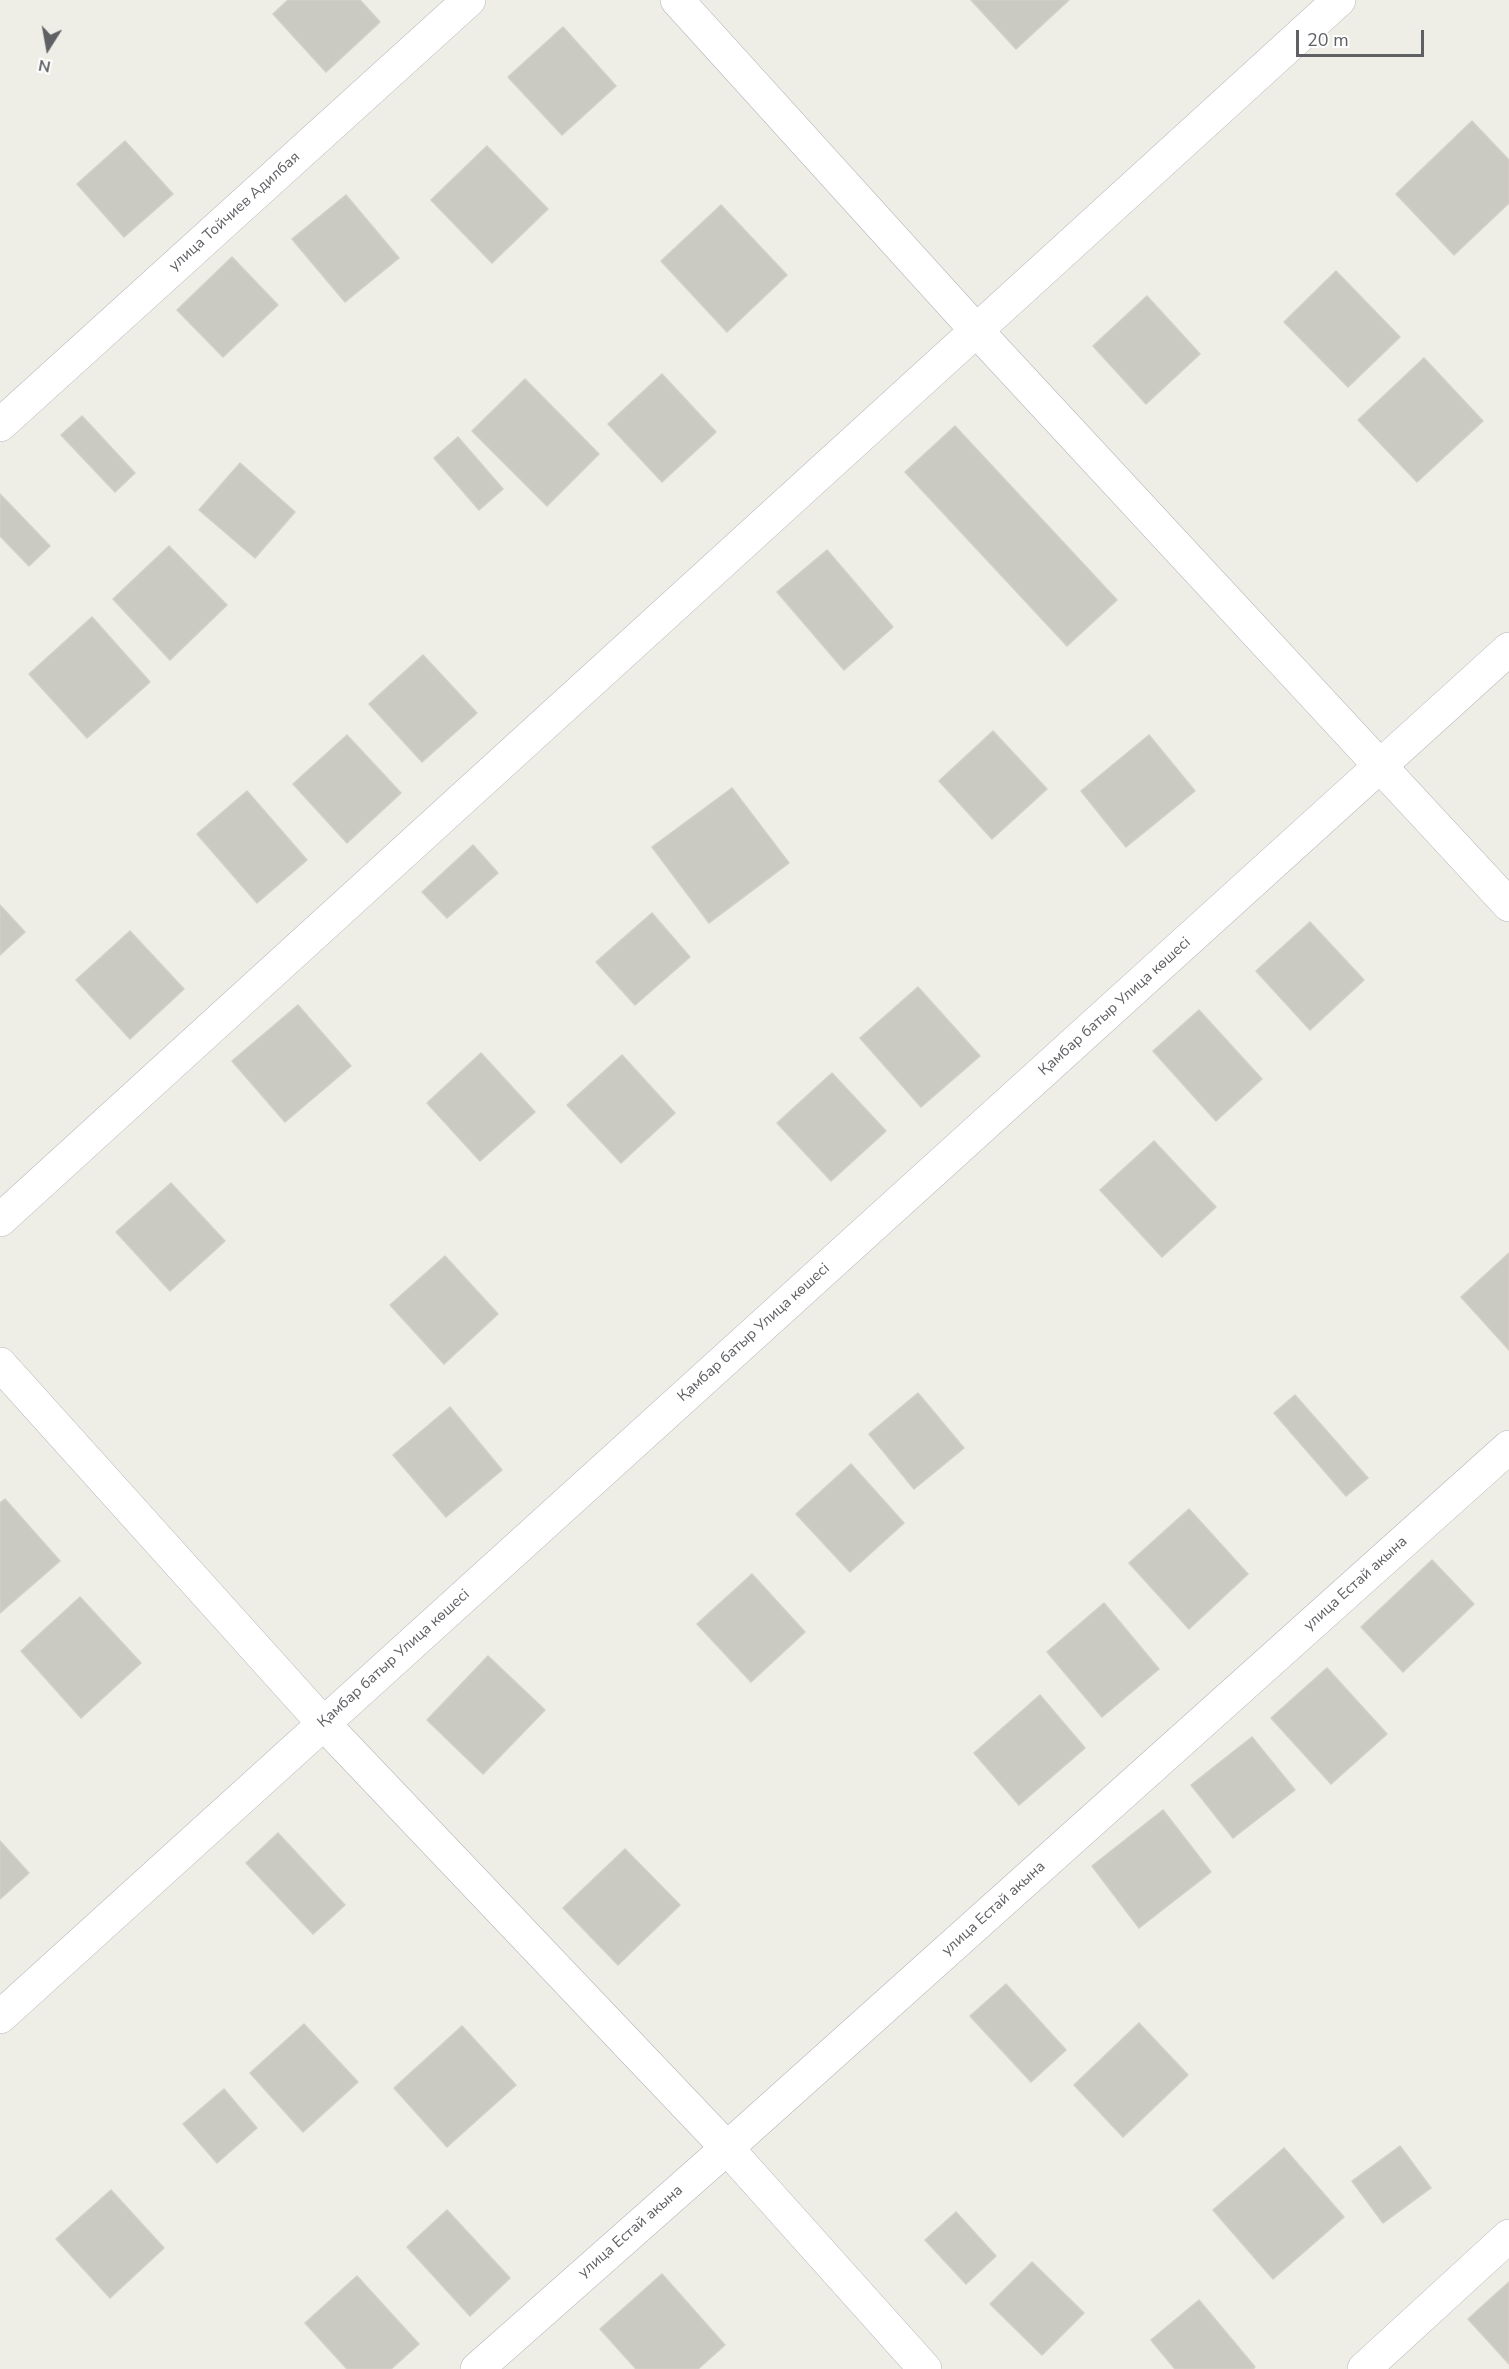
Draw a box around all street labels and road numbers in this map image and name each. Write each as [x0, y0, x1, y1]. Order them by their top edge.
street label: улица Тойчиев Адилбая [166, 148, 304, 276]
street label: Қамбар батыр Улица көшесі [1035, 934, 1195, 1080]
street label: Қамбар батыр Улица көшесі [674, 1260, 834, 1406]
street label: улица Естай акына [1301, 1533, 1411, 1635]
street label: Қамбар батыр Улица көшесі [314, 1586, 474, 1732]
street label: улица Естай акына [939, 1858, 1049, 1960]
street label: улица Естай акына [575, 2182, 687, 2282]

